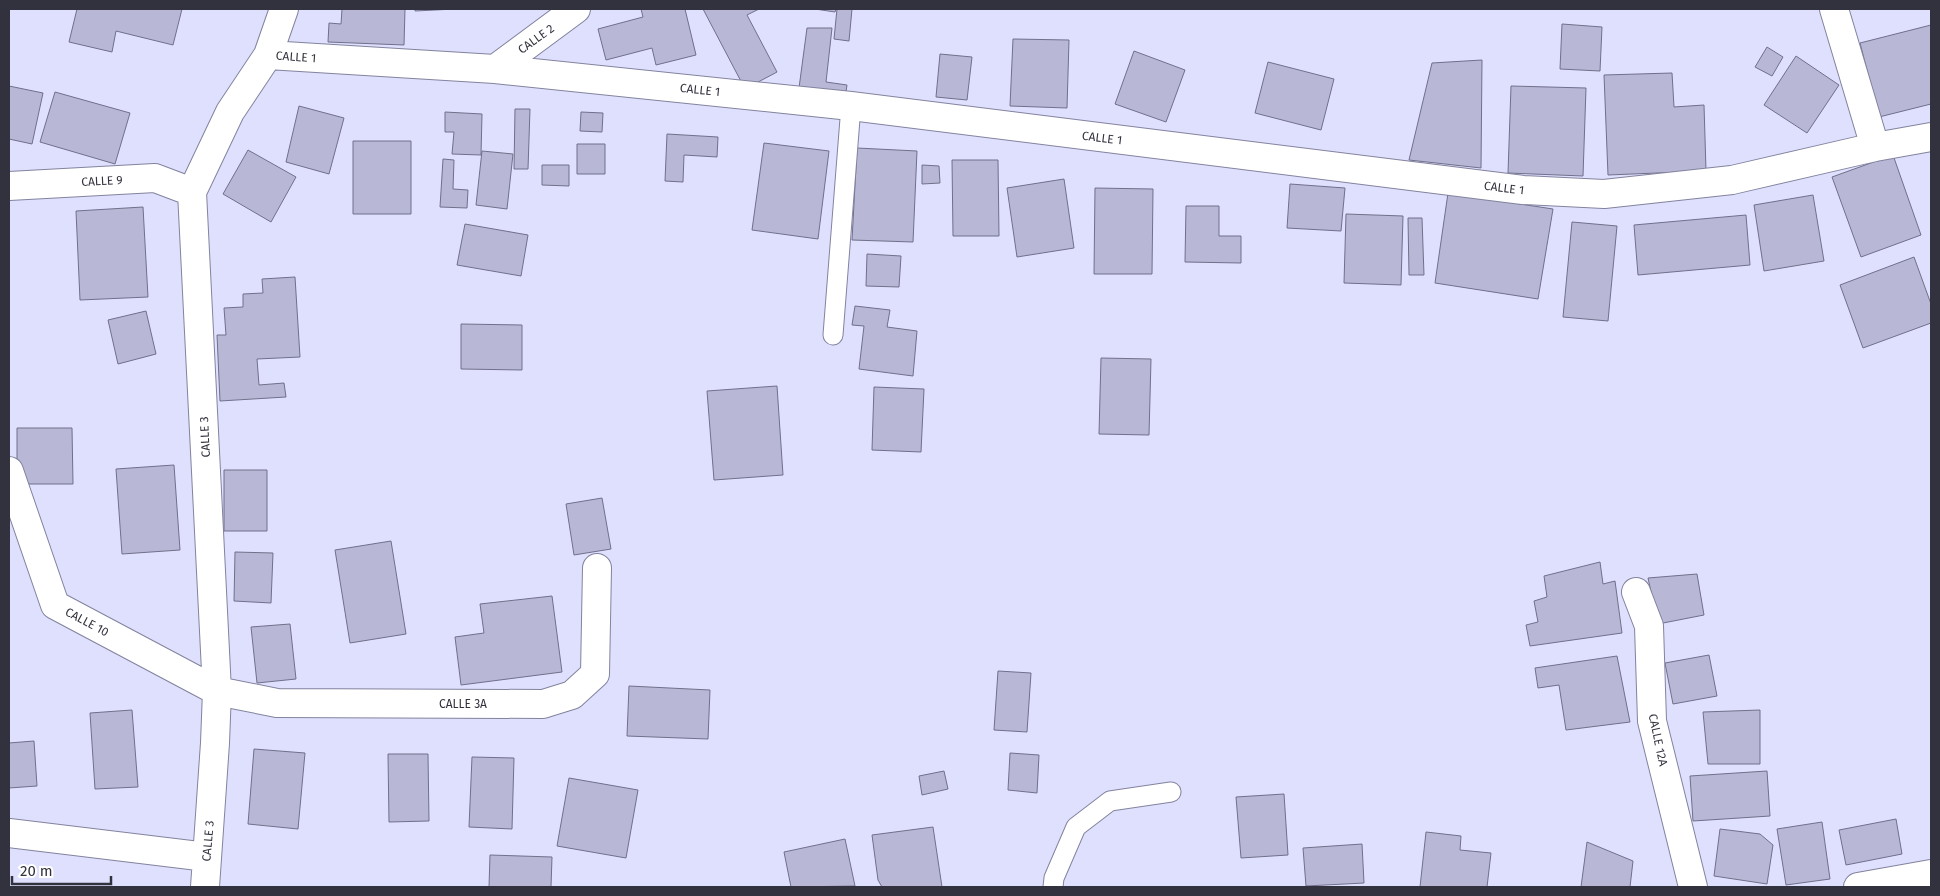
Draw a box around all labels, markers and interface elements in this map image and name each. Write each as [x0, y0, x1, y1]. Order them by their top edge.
street label: CALLE 2 [515, 21, 557, 57]
street label: CALLE 1 [275, 49, 317, 65]
street label: CALLE 1 [679, 81, 721, 99]
street label: CALLE 1 [1081, 129, 1123, 147]
street label: CALLE 9 [81, 173, 123, 189]
street label: CALLE 1 [1483, 179, 1525, 197]
street label: CALLE 3 [197, 416, 213, 458]
street label: CALLE 10 [63, 605, 111, 639]
street label: CALLE 3A [439, 697, 487, 711]
street label: CALLE 12A [1646, 713, 1670, 768]
street label: CALLE 3 [199, 820, 217, 862]
scale bar [12, 854, 111, 886]
text: 20 m [20, 862, 53, 880]

